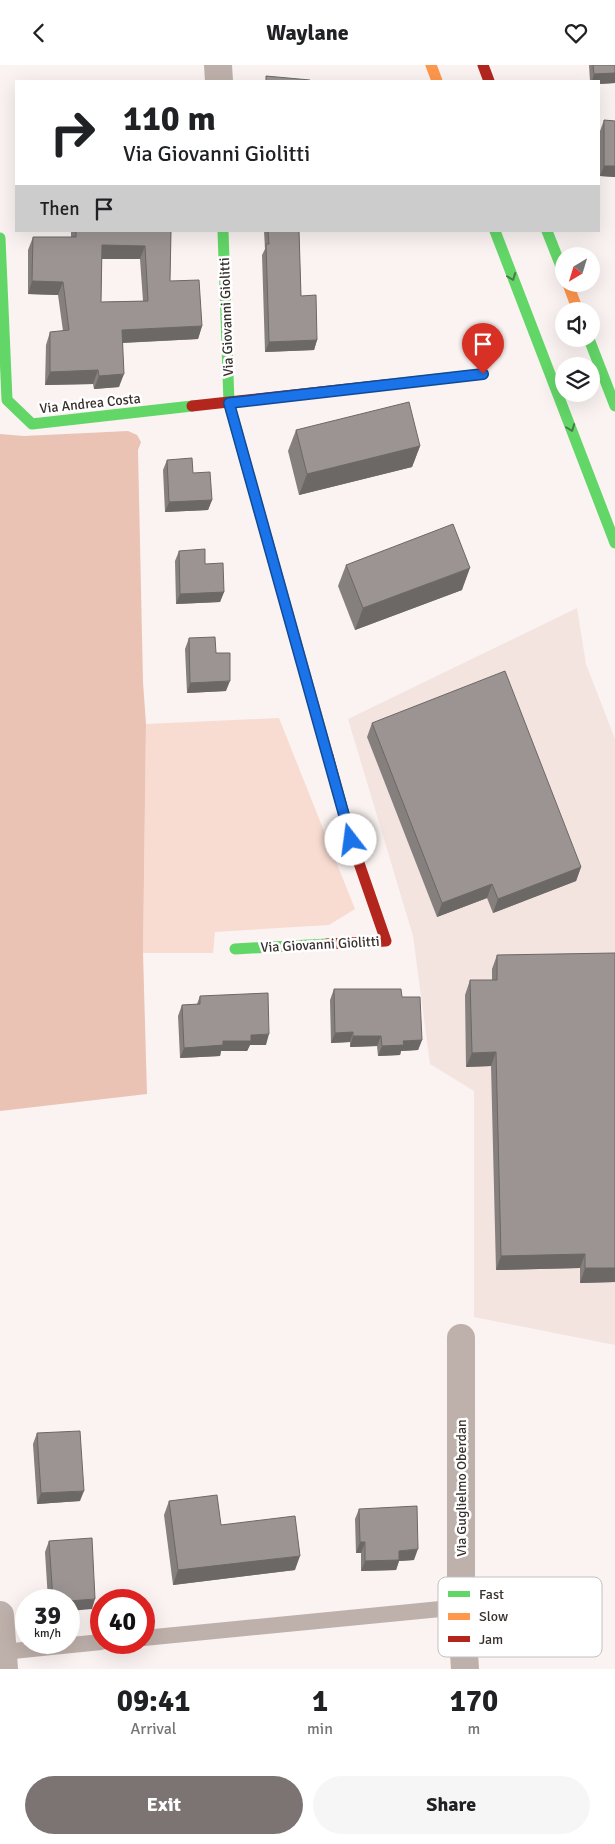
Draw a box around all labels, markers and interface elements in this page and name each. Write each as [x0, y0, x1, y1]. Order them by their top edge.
icon: back [25, 19, 53, 47]
text: Waylane [266, 19, 349, 46]
icon: heart [562, 19, 590, 47]
text: 110 m [123, 97, 216, 140]
icon: right [40, 100, 105, 165]
text: Via Giovanni Giolitti [123, 140, 310, 167]
icon: arrive [90, 195, 118, 223]
text: Then [40, 197, 80, 221]
north arrow [555, 247, 600, 293]
map controls [555, 247, 600, 402]
street label: Via Giovanni Giolitti [216, 257, 237, 377]
one-way arrow [506, 272, 517, 281]
button: sound [555, 302, 600, 347]
pin [462, 323, 504, 374]
icon: arrive [469, 330, 497, 358]
button: layers [555, 357, 600, 402]
street label: Via Andrea Costa [39, 390, 141, 417]
one-way arrow [565, 423, 575, 432]
position arrow [324, 813, 376, 865]
street label: Via Giovanni Giolitti [260, 933, 380, 956]
street label: Via Guglielmo Oberdan [453, 1419, 470, 1557]
legend [438, 1577, 602, 1657]
text: Fast [479, 1586, 504, 1603]
speed limit sign: 40 [90, 1589, 155, 1654]
text: 39 [34, 1600, 61, 1631]
text: Slow [479, 1608, 508, 1625]
text: km/h [34, 1626, 61, 1641]
text: Jam [479, 1631, 503, 1648]
text: 09:41 [117, 1683, 190, 1720]
text: 1 [312, 1683, 328, 1720]
text: 170 [450, 1683, 498, 1720]
text: Arrival [130, 1719, 177, 1739]
text: min [307, 1719, 333, 1739]
text: m [468, 1719, 480, 1739]
button: Exit [25, 1776, 303, 1834]
button: Share [313, 1776, 590, 1834]

